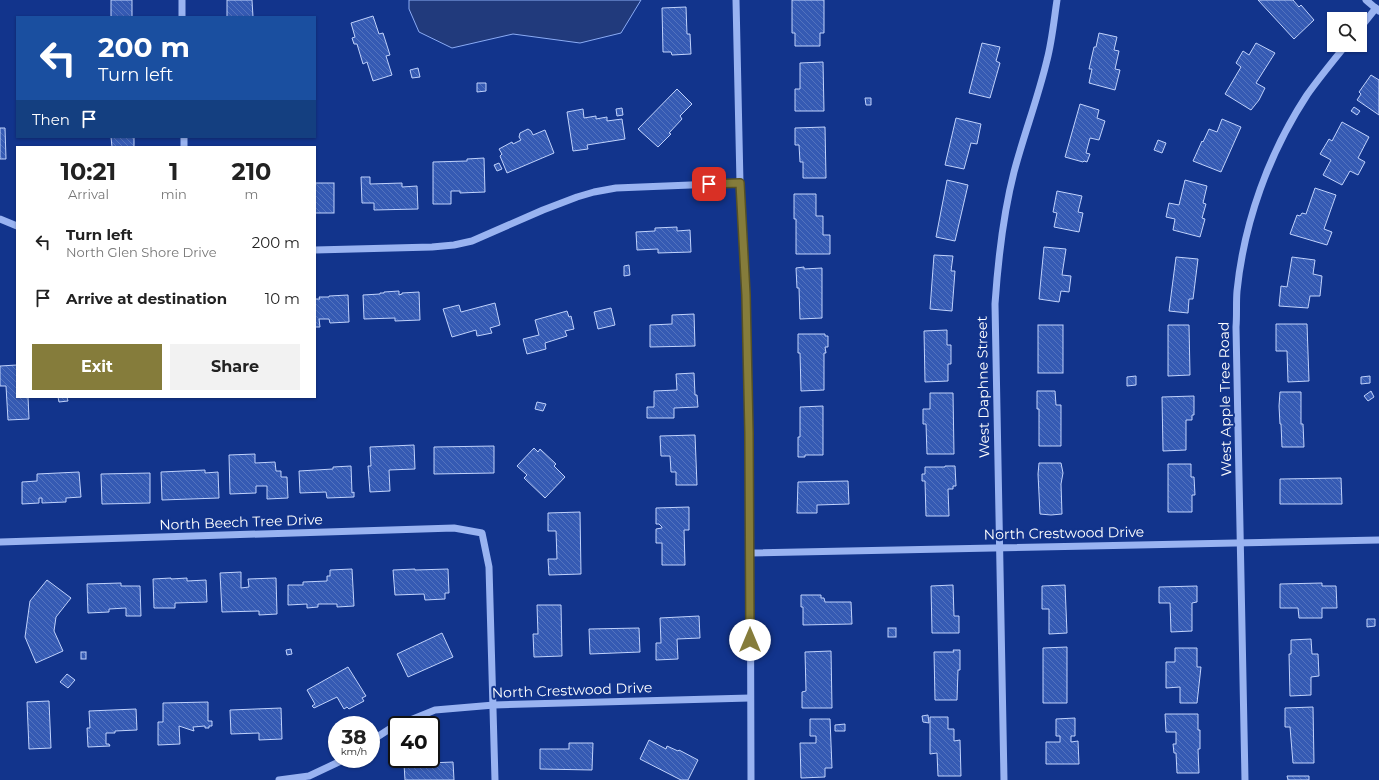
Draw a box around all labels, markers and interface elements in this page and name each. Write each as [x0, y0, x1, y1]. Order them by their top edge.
map controls [1327, 12, 1367, 52]
button: search [1327, 12, 1367, 52]
text: 200 m [98, 30, 190, 64]
icon: left [32, 32, 84, 84]
text: Turn left [98, 64, 173, 86]
icon: arrive [78, 108, 100, 130]
text: Then [32, 110, 70, 129]
text: 10:21 [61, 157, 116, 186]
text: 1 [169, 157, 179, 186]
text: 210 [231, 157, 271, 186]
pin [692, 167, 726, 201]
icon: arrive [698, 173, 720, 195]
text: Arrival [68, 186, 109, 202]
text: min [161, 186, 187, 202]
text: m [245, 186, 258, 202]
text: Turn left [66, 225, 133, 244]
icon: left [32, 231, 54, 253]
text: 200 m [252, 233, 300, 252]
text: North Glen Shore Drive [66, 244, 216, 260]
icon: arrive [32, 287, 54, 309]
text: Arrive at destination [66, 289, 227, 308]
text: 10 m [265, 289, 300, 308]
street label: West Daphne Street [973, 315, 993, 458]
street label: West Apple Tree Road [1215, 321, 1235, 477]
button: Exit [32, 344, 162, 390]
button: Share [170, 344, 300, 390]
street label: North Beech Tree Drive [159, 510, 323, 534]
street label: North Crestwood Drive [984, 523, 1144, 543]
position arrow [729, 619, 771, 661]
street label: North Crestwood Drive [491, 678, 653, 702]
speed limit sign: 40 [388, 716, 440, 768]
text: 38 [341, 725, 367, 749]
text: km/h [341, 745, 367, 758]

